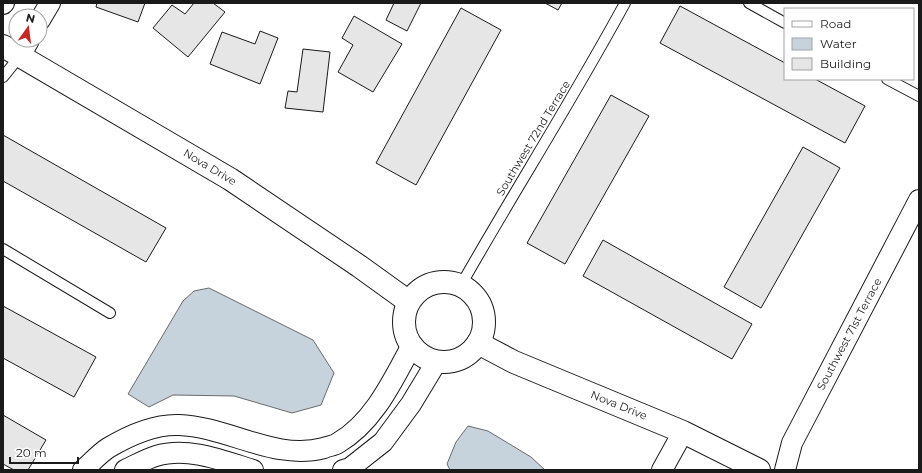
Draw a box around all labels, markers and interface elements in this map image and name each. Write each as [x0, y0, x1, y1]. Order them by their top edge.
north arrow [8, 8, 48, 48]
legend [784, 8, 914, 80]
text: N [24, 10, 36, 26]
text: Road [820, 16, 851, 31]
text: Water [820, 36, 857, 51]
text: Building [820, 56, 871, 71]
street label: Southwest 72nd Terrace [493, 77, 573, 198]
street label: Nova Drive [181, 146, 239, 189]
street label: Southwest 71st Terrace [814, 275, 885, 392]
street label: Nova Drive [589, 387, 650, 423]
scale bar [10, 439, 78, 465]
text: 20 m [16, 445, 47, 460]

